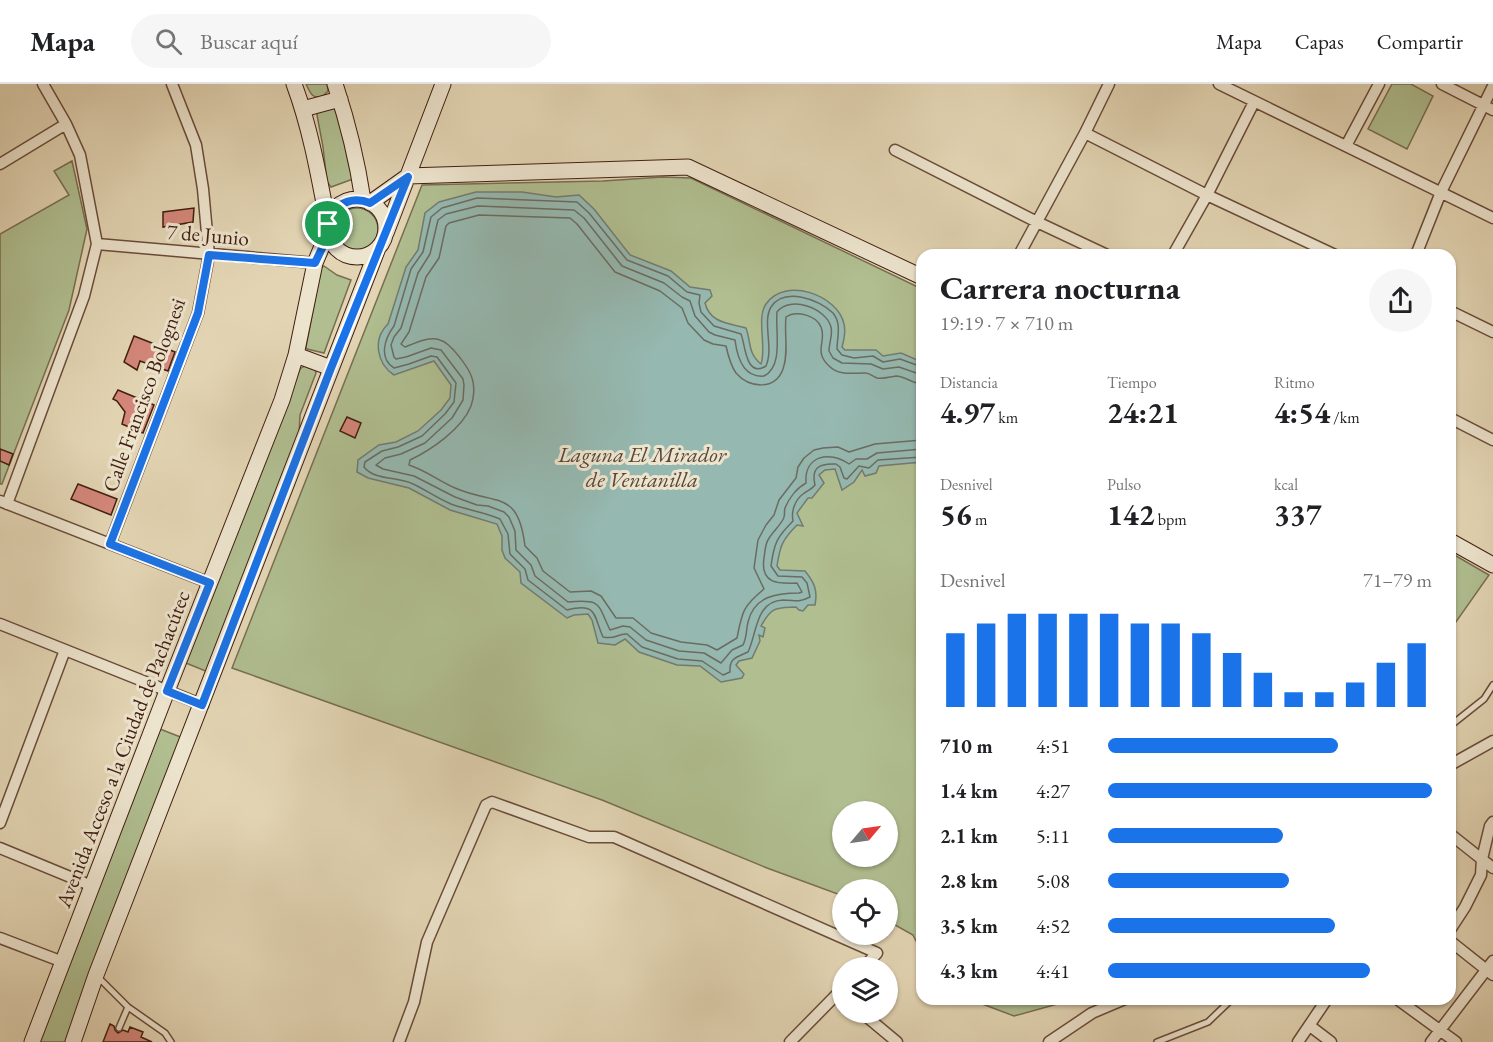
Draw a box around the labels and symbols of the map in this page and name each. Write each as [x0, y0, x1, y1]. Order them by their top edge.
pin [302, 198, 353, 249]
street label: 7 de Junio [166, 217, 250, 252]
street label: Calle Francisco Bolognesi [96, 294, 191, 495]
water label: Laguna El Mirador de Ventanilla [557, 440, 728, 494]
street label: Avenida Acceso a la Ciudad de Pachacútec [49, 587, 196, 912]
north arrow [832, 801, 898, 867]

